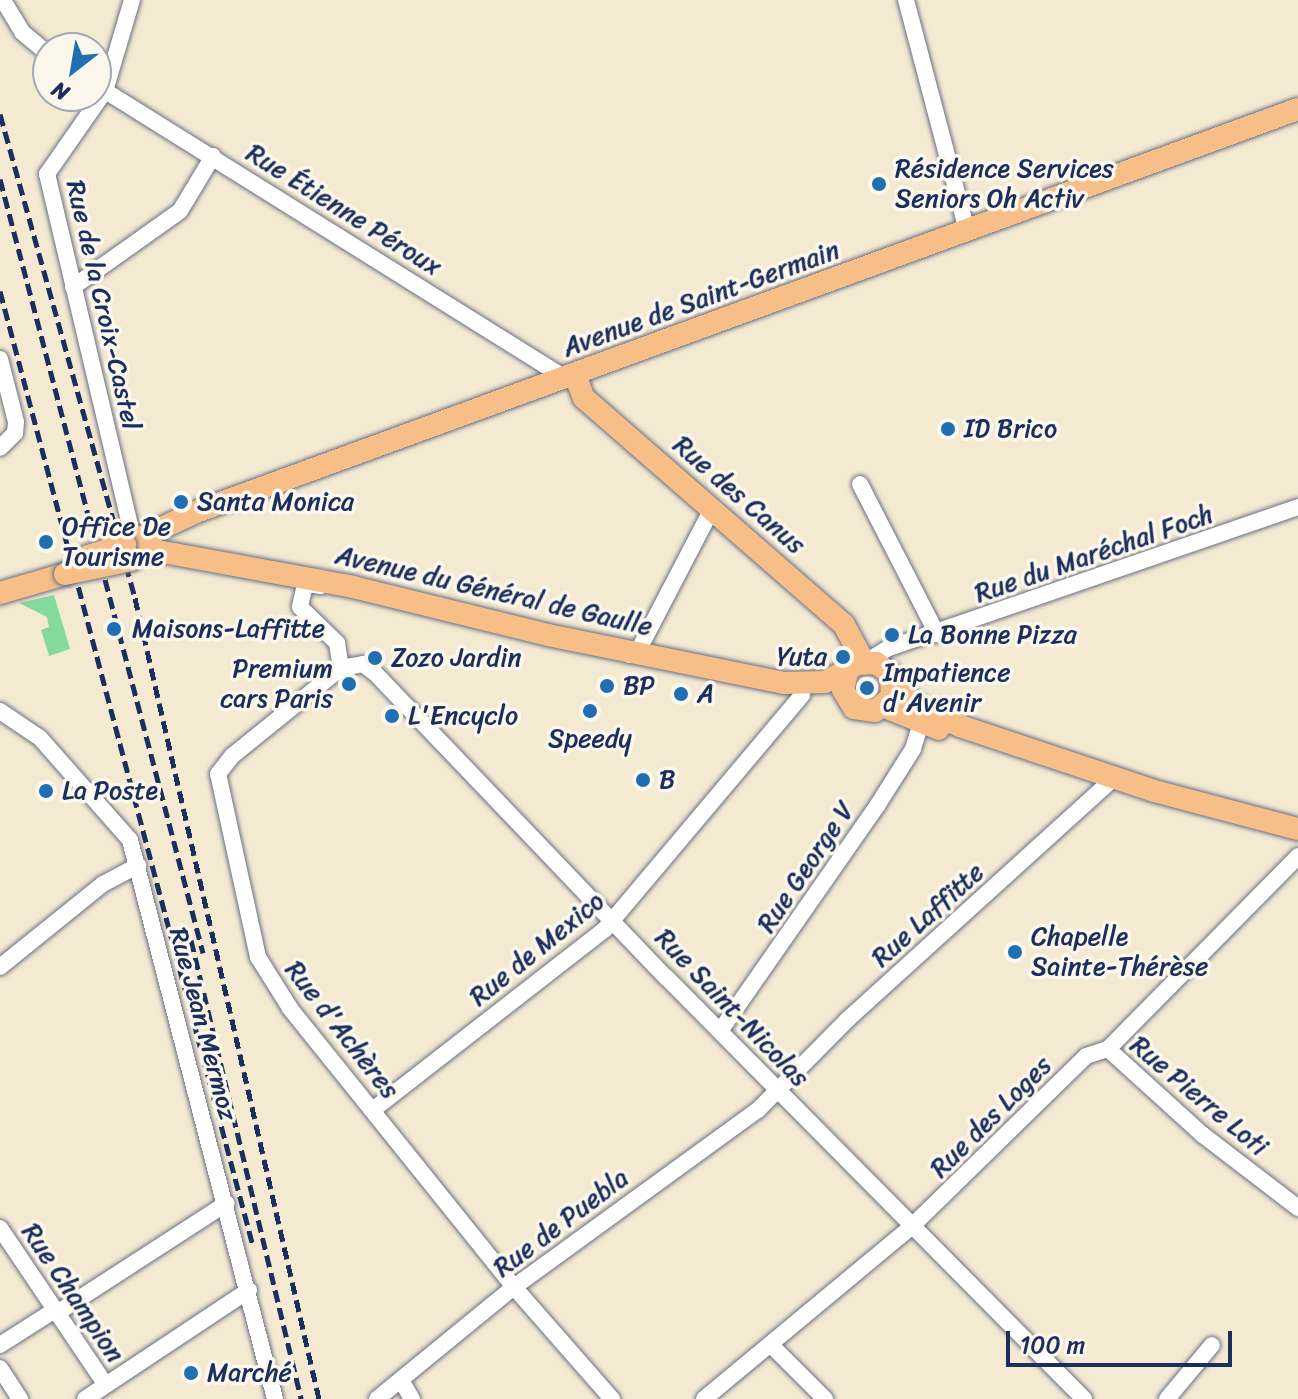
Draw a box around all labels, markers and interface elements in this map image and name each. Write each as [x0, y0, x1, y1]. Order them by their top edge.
north arrow [32, 32, 112, 112]
text: N [44, 71, 77, 112]
street label: Rue Étienne Péroux [241, 137, 447, 283]
place label: Résidence Services Seniors Oh Activ [895, 153, 1114, 214]
marker: Résidence Services Seniors Oh Activ [870, 175, 888, 193]
street label: Rue de la Croix-Castel [59, 177, 147, 433]
street label: Avenue de Saint-Germain [559, 235, 843, 363]
place label: ID Brico [964, 413, 1057, 445]
marker: ID Brico [939, 420, 957, 438]
street label: Rue des Canus [667, 429, 811, 561]
place label: Santa Monica [197, 486, 353, 518]
marker: Santa Monica [172, 493, 190, 511]
street label: Rue du Maréchal Foch [971, 499, 1217, 609]
place label: Office De Tourisme [62, 511, 171, 572]
marker: Office De Tourisme [37, 533, 55, 551]
street label: Avenue du Général de Gaulle [333, 539, 655, 643]
place label: Maisons-Laffitte [132, 613, 325, 645]
marker: Maisons-Laffitte [103, 618, 125, 640]
place label: La Bonne Pizza [908, 619, 1078, 651]
marker: La Bonne Pizza [883, 626, 901, 644]
place label: Yuta [777, 641, 827, 673]
place label: Zozo Jardin [391, 642, 522, 674]
marker: Yuta [834, 648, 852, 666]
marker: Zozo Jardin [366, 649, 384, 667]
place label: Premium cars Paris [220, 653, 333, 714]
place label: Impatience d'Avenir [883, 657, 1011, 718]
place label: BP [623, 670, 655, 702]
marker: Premium cars Paris [340, 675, 358, 693]
marker: BP [598, 677, 616, 695]
place label: A [697, 678, 714, 710]
marker: Impatience d'Avenir [858, 679, 876, 697]
marker: A [672, 685, 690, 703]
place label: L'Encyclo [408, 700, 518, 732]
marker: Speedy [581, 702, 599, 720]
marker: L'Encyclo [383, 707, 401, 725]
place label: Speedy [548, 723, 632, 755]
place label: B [659, 764, 675, 796]
marker: B [634, 771, 652, 789]
place label: La Poste [62, 775, 159, 807]
marker: La Poste [37, 782, 55, 800]
street label: Rue George V [751, 796, 861, 938]
street label: Rue Laffitte [866, 857, 990, 973]
street label: Rue de Mexico [463, 885, 611, 1013]
place label: Chapelle Sainte-Thérèse [1031, 921, 1208, 982]
street label: Rue Saint-Nicolas [649, 922, 815, 1094]
street label: Rue Jean Mermoz [162, 923, 244, 1125]
marker: Chapelle Sainte-Thérèse [1006, 943, 1024, 961]
street label: Rue d'Achères [279, 955, 405, 1105]
street label: Rue Pierre Loti [1124, 1029, 1274, 1163]
street label: Rue des Loges [924, 1050, 1058, 1184]
street label: Rue de Puebla [487, 1162, 635, 1284]
street label: Rue Champion [15, 1218, 131, 1368]
scale bar [1010, 1315, 1236, 1365]
text: 100 m [1020, 1324, 1085, 1366]
place label: Marché [207, 1357, 292, 1389]
marker: Marché [182, 1364, 200, 1382]

